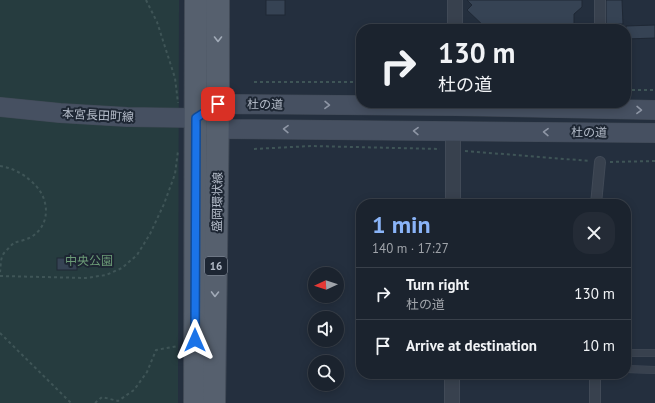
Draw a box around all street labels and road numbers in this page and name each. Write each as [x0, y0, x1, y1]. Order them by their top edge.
street label: 杜の道 [247, 96, 283, 112]
street label: 本宮長田町線 [62, 106, 134, 124]
street label: 杜の道 [571, 124, 607, 140]
street label: 盛岡環状線 [209, 172, 225, 232]
road number: 16 [205, 257, 227, 275]

